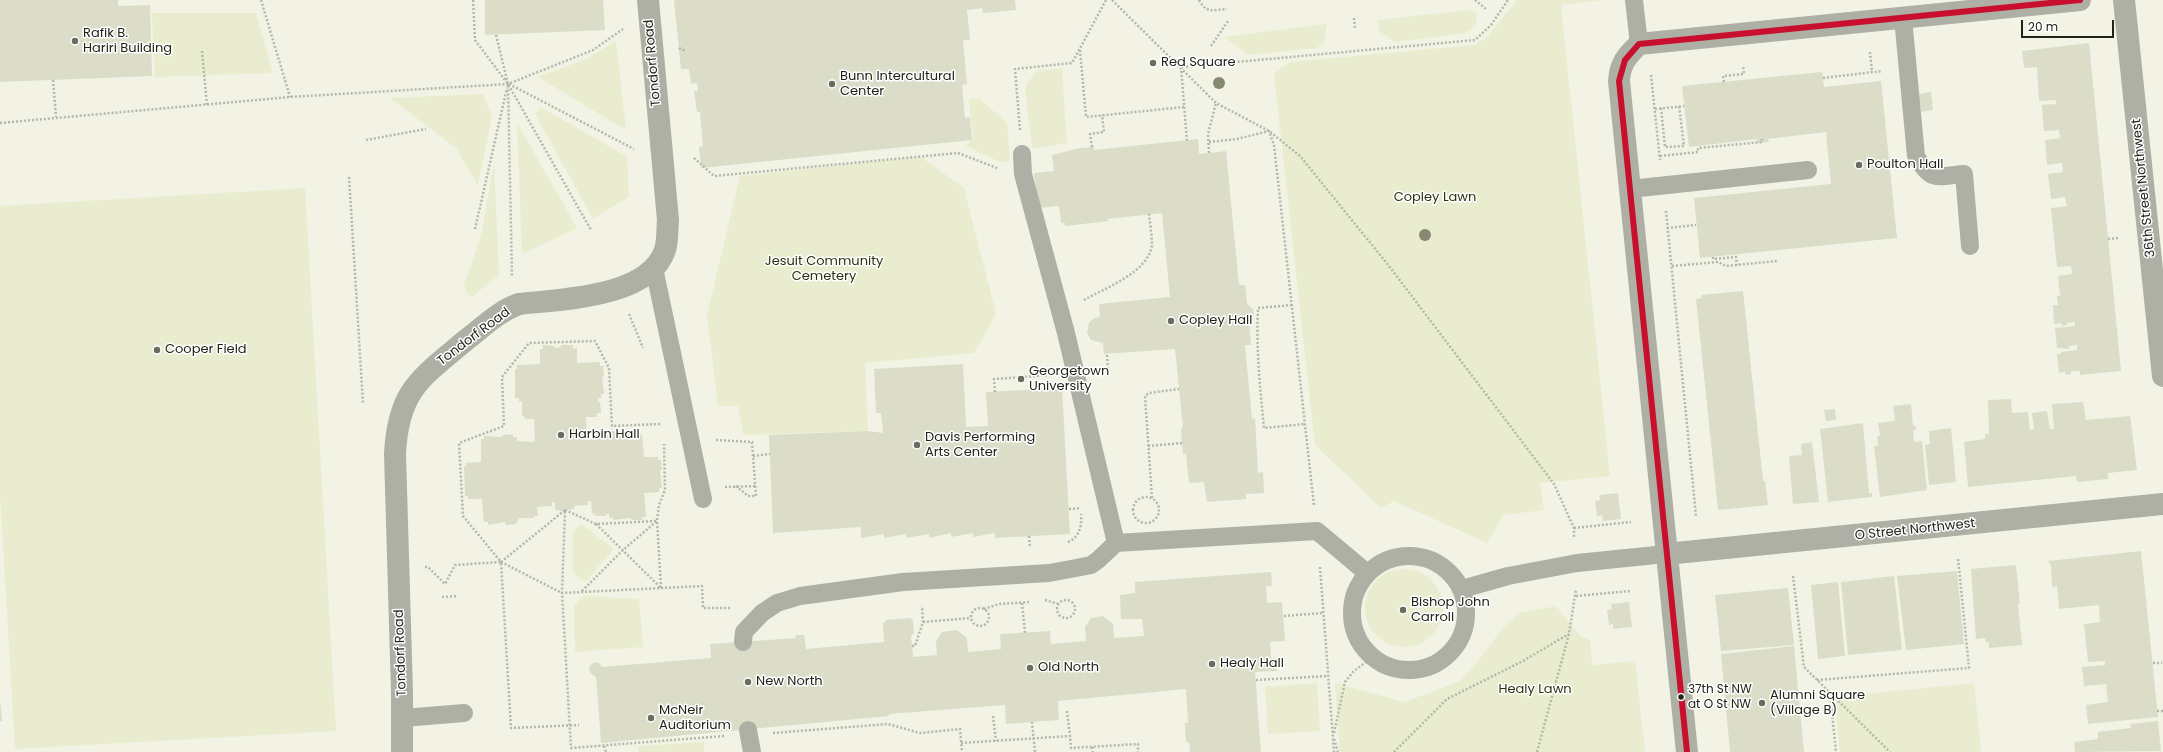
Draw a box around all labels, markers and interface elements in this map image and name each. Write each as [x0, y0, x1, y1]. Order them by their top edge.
scale bar [2023, 12, 2116, 38]
text: 20 m [2028, 18, 2058, 35]
street label: Tondorf Road [641, 19, 665, 107]
place label: Rafik B. Hariri Building [83, 26, 172, 57]
marker: Rafik B. Hariri Building [70, 36, 80, 46]
place label: Red Square [1161, 55, 1236, 71]
marker: Red Square [1148, 58, 1158, 68]
place label: Bunn Intercultural Center [840, 69, 955, 100]
marker: Bunn Intercultural Center [827, 79, 837, 89]
street label: 36th Street Northwest [2129, 118, 2159, 258]
place label: Poulton Hall [1867, 157, 1943, 173]
marker: Poulton Hall [1854, 160, 1864, 170]
park label: Copley Lawn [1394, 190, 1476, 206]
park label: Jesuit Community Cemetery [765, 254, 883, 285]
street label: Tondorf Road [434, 305, 514, 369]
place label: Copley Hall [1179, 313, 1252, 329]
marker: Copley Hall [1166, 316, 1176, 326]
place label: Cooper Field [165, 342, 247, 358]
marker: Cooper Field [152, 345, 162, 355]
place label: Georgetown University [1029, 364, 1109, 395]
marker: Georgetown University [1016, 374, 1026, 384]
place label: Harbin Hall [569, 427, 640, 443]
marker: Harbin Hall [556, 430, 566, 440]
place label: Davis Performing Arts Center [925, 430, 1035, 461]
marker: Davis Performing Arts Center [912, 440, 922, 450]
street label: O Street Northwest [1854, 516, 1976, 544]
place label: Bishop John Carroll [1411, 595, 1490, 626]
marker: Bishop John Carroll [1398, 605, 1408, 615]
street label: Tondorf Road [392, 609, 410, 697]
place label: Healy Hall [1220, 656, 1284, 672]
marker: Healy Hall [1207, 659, 1217, 669]
place label: Old North [1038, 660, 1099, 676]
marker: Old North [1025, 663, 1035, 673]
place label: New North [756, 674, 823, 690]
marker: New North [743, 677, 753, 687]
park label: Healy Lawn [1498, 682, 1572, 698]
place label: 37th St NW at O St NW [1688, 683, 1752, 711]
place label: Alumni Square (Village B) [1770, 688, 1865, 719]
marker: 37th St NW at O St NW [1676, 692, 1686, 702]
marker: Alumni Square (Village B) [1757, 698, 1767, 708]
place label: McNeir Auditorium [659, 703, 731, 734]
marker: McNeir Auditorium [646, 713, 656, 723]

